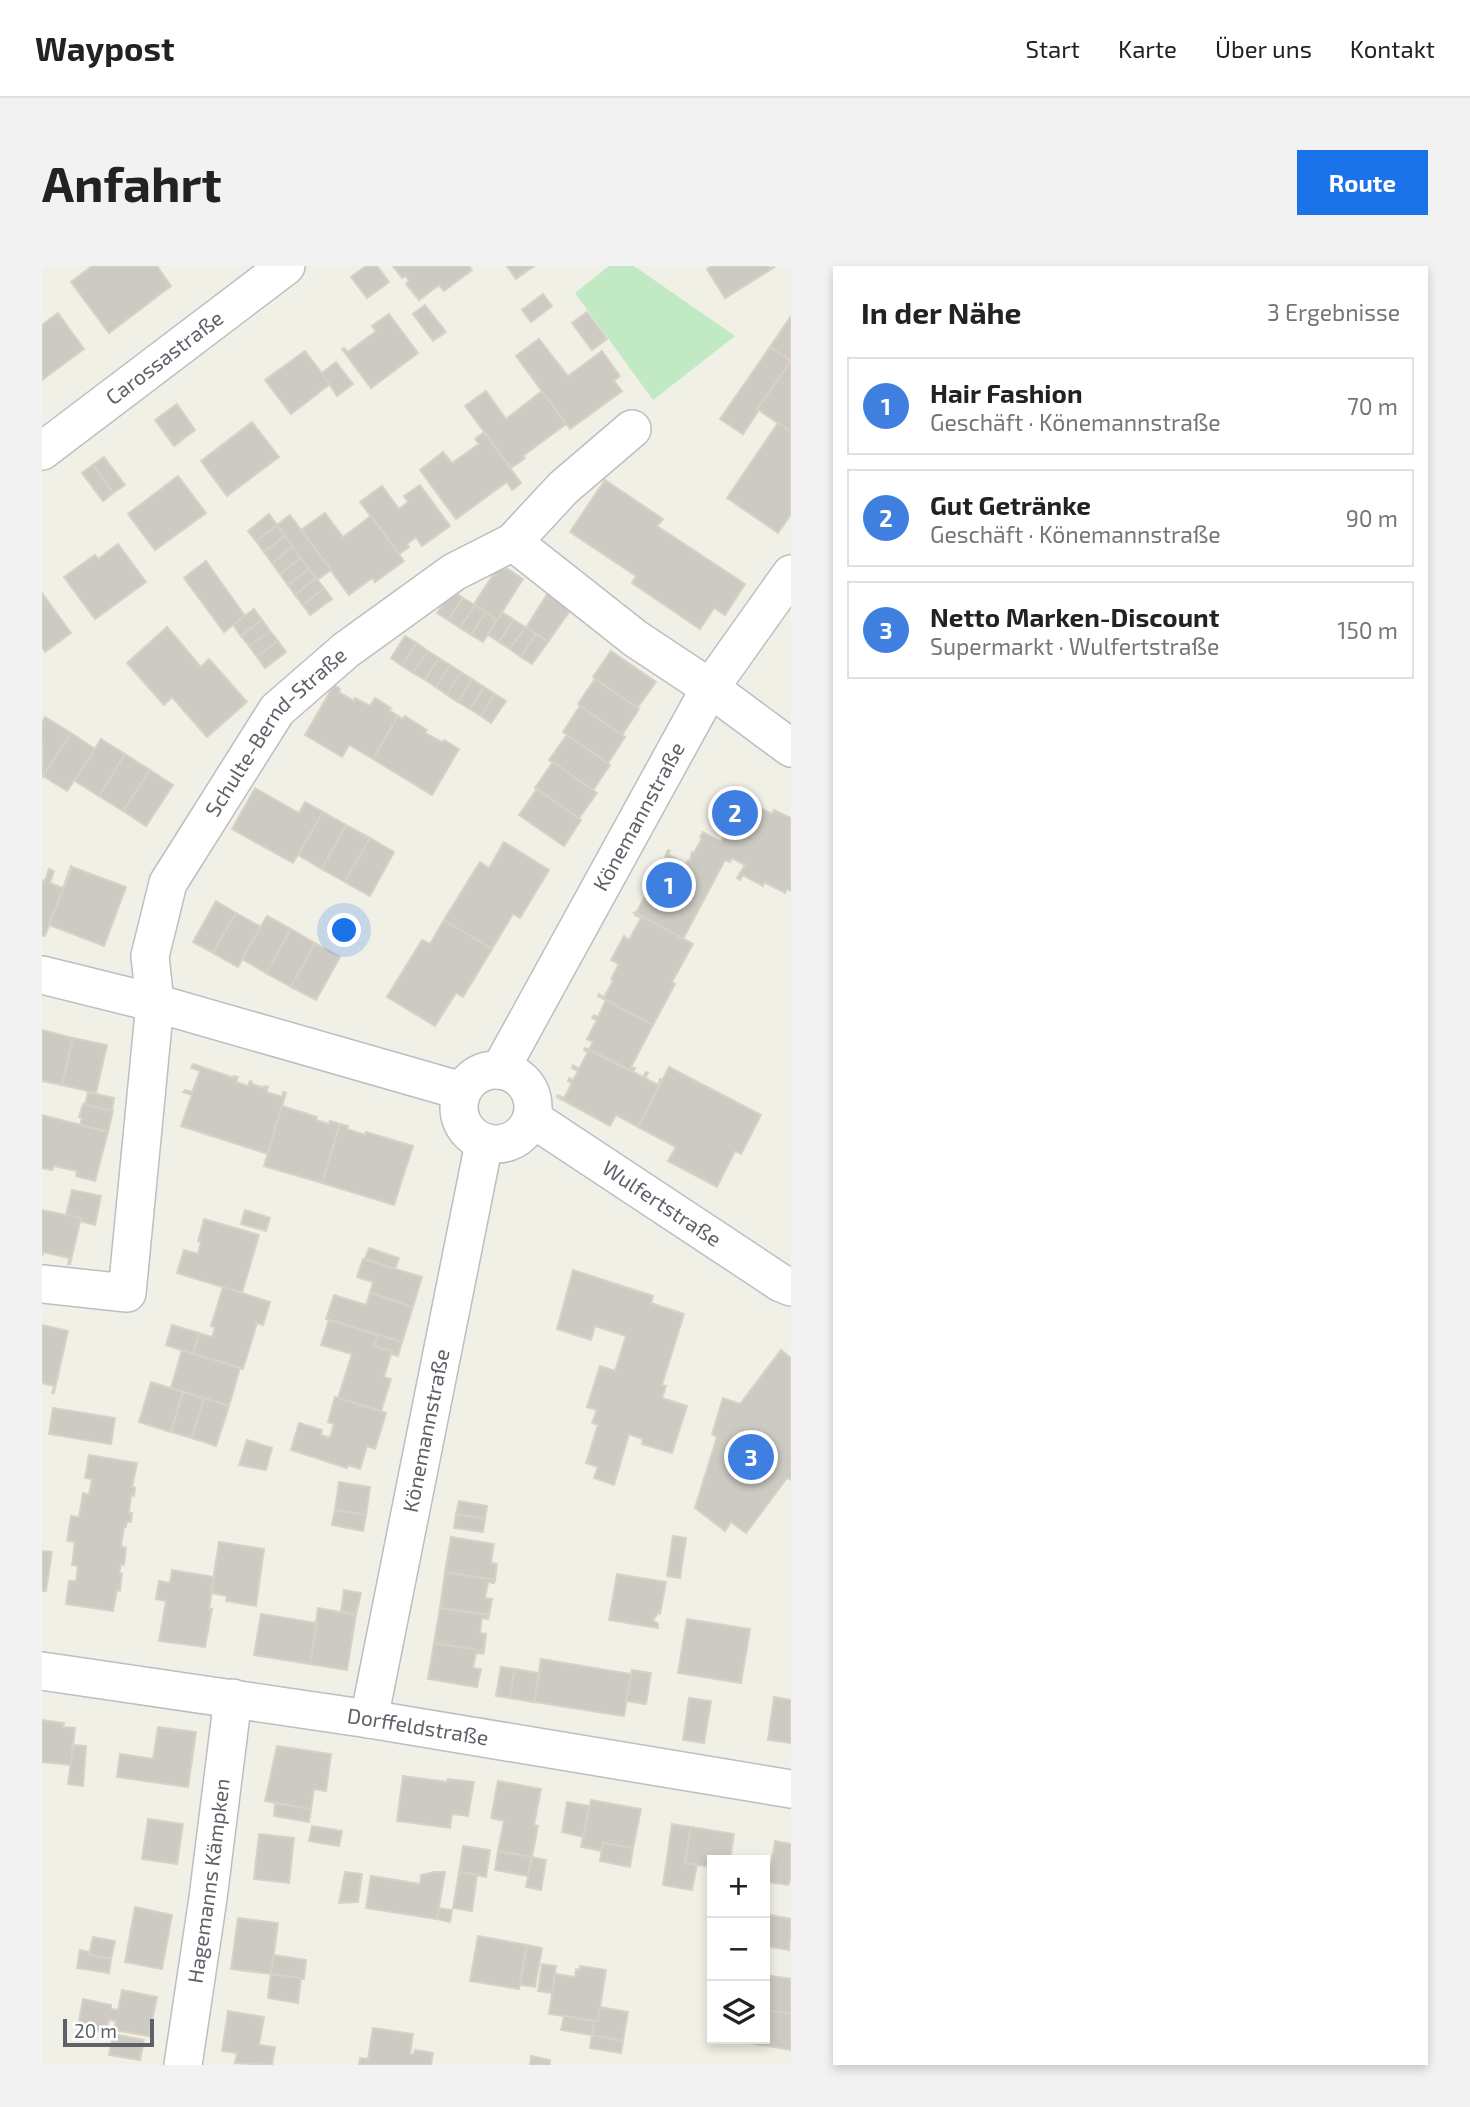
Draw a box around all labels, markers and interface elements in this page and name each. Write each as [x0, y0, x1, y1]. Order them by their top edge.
text: Waypost [35, 28, 174, 68]
text: Start [1026, 34, 1080, 63]
text: Karte [1118, 34, 1177, 63]
text: Über uns [1215, 34, 1312, 63]
text: Kontakt [1350, 34, 1435, 63]
button: Route [1297, 150, 1428, 215]
text: Anfahrt [42, 153, 222, 212]
text: In der Nähe [861, 294, 1022, 330]
text: 3 Ergebnisse [1267, 298, 1400, 326]
street label: Carossastraße [100, 304, 227, 409]
text: Hair Fashion [930, 377, 1083, 408]
text: 1 [881, 392, 891, 420]
text: 70 m [1347, 392, 1398, 420]
text: Geschäft · Könemannstraße [930, 408, 1221, 436]
text: Gut Getränke [930, 489, 1091, 520]
text: 2 [879, 504, 893, 532]
text: 90 m [1346, 504, 1398, 532]
text: Geschäft · Könemannstraße [930, 520, 1221, 548]
text: Netto Marken-Discount [930, 601, 1219, 632]
text: 3 [879, 616, 893, 644]
text: 150 m [1337, 616, 1398, 644]
text: Supermarkt · Wulfertstraße [930, 632, 1219, 660]
street label: Schulte-Bernd-Straße [199, 641, 351, 821]
street label: Könemannstraße [587, 737, 689, 895]
pin: 2 [712, 787, 758, 839]
pin: 1 [646, 859, 692, 911]
your location [327, 913, 361, 947]
street label: Wulfertstraße [598, 1154, 727, 1251]
street label: Könemannstraße [397, 1347, 454, 1514]
pin: 3 [728, 1431, 774, 1483]
street label: Dorffeldstraße [346, 1702, 491, 1750]
street label: Hagemanns Kämpken [181, 1777, 234, 1985]
map controls [707, 1855, 770, 2044]
button: + [707, 1855, 770, 1918]
button: − [707, 1918, 770, 1981]
button: layers [707, 1981, 770, 2044]
scale bar [63, 2016, 154, 2048]
text: 20 m [74, 2019, 117, 2042]

